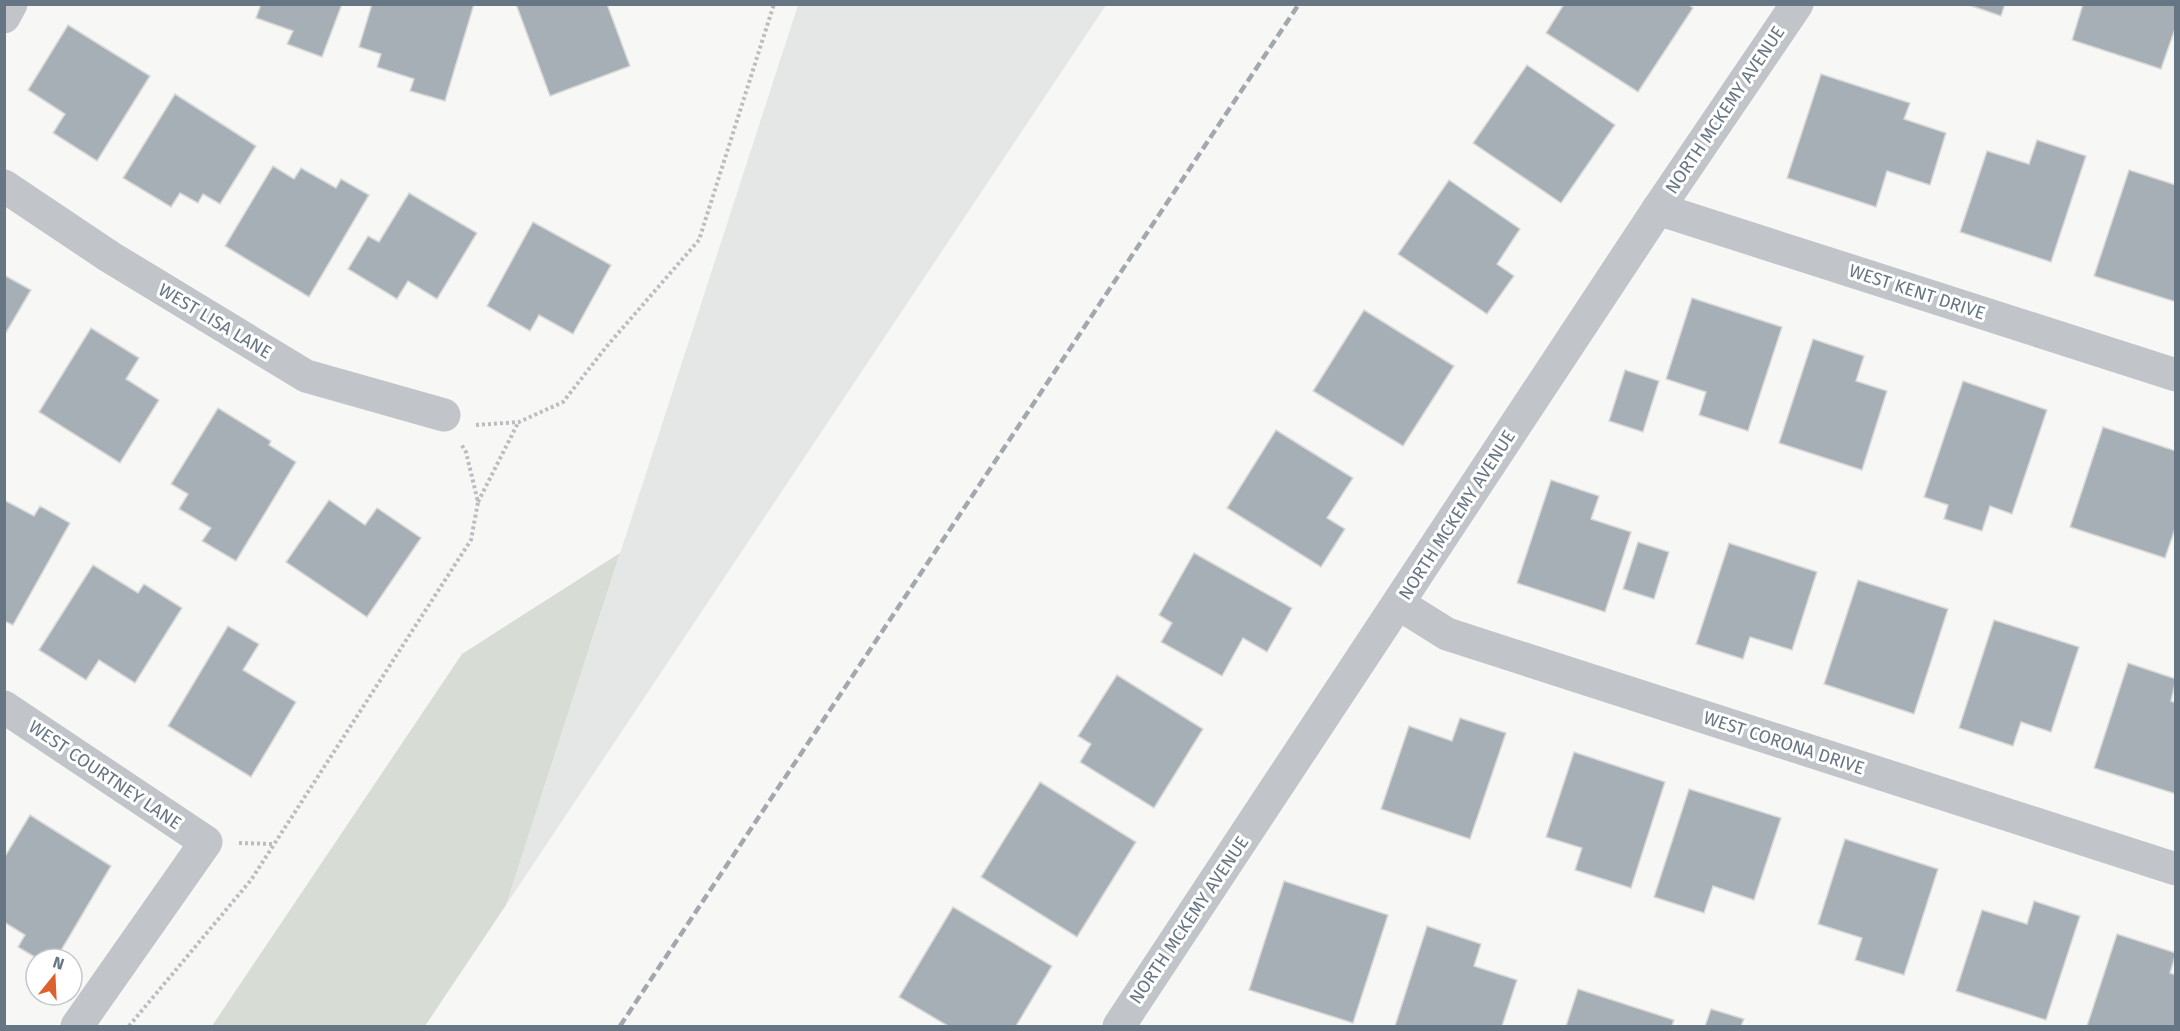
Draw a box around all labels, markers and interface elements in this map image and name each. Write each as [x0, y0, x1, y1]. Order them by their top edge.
street label: NORTH MCKEMY AVENUE [1661, 22, 1789, 198]
street label: WEST KENT DRIVE [1846, 260, 1988, 324]
street label: WEST LISA LANE [154, 279, 276, 363]
street label: NORTH MCKEMY AVENUE [1394, 426, 1520, 604]
street label: WEST CORONA DRIVE [1701, 707, 1867, 779]
street label: WEST COURTNEY LANE [24, 716, 186, 834]
street label: NORTH MCKEMY AVENUE [1125, 832, 1253, 1008]
north arrow [24, 947, 84, 1007]
text: N [51, 953, 66, 974]

